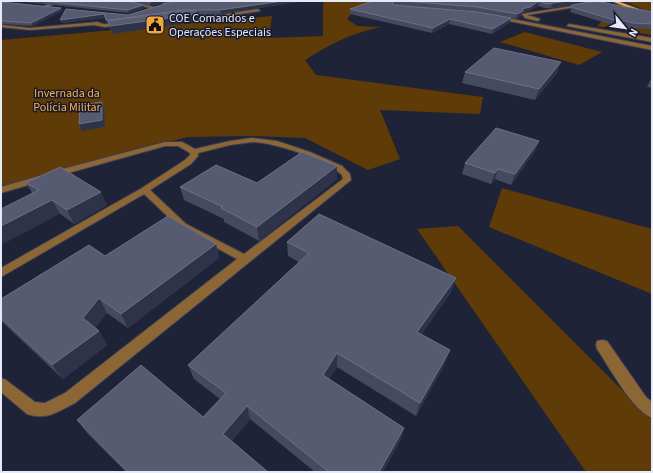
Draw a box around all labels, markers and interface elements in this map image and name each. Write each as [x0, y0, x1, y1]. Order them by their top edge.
north arrow [605, 8, 645, 48]
place label: COE Comandos e Operações Especiais [169, 10, 271, 41]
public building icon: COE Comandos e Operações Especiais [144, 14, 166, 36]
text: N [625, 26, 642, 39]
park label: Invernada da Polícia Militar [33, 85, 102, 116]

